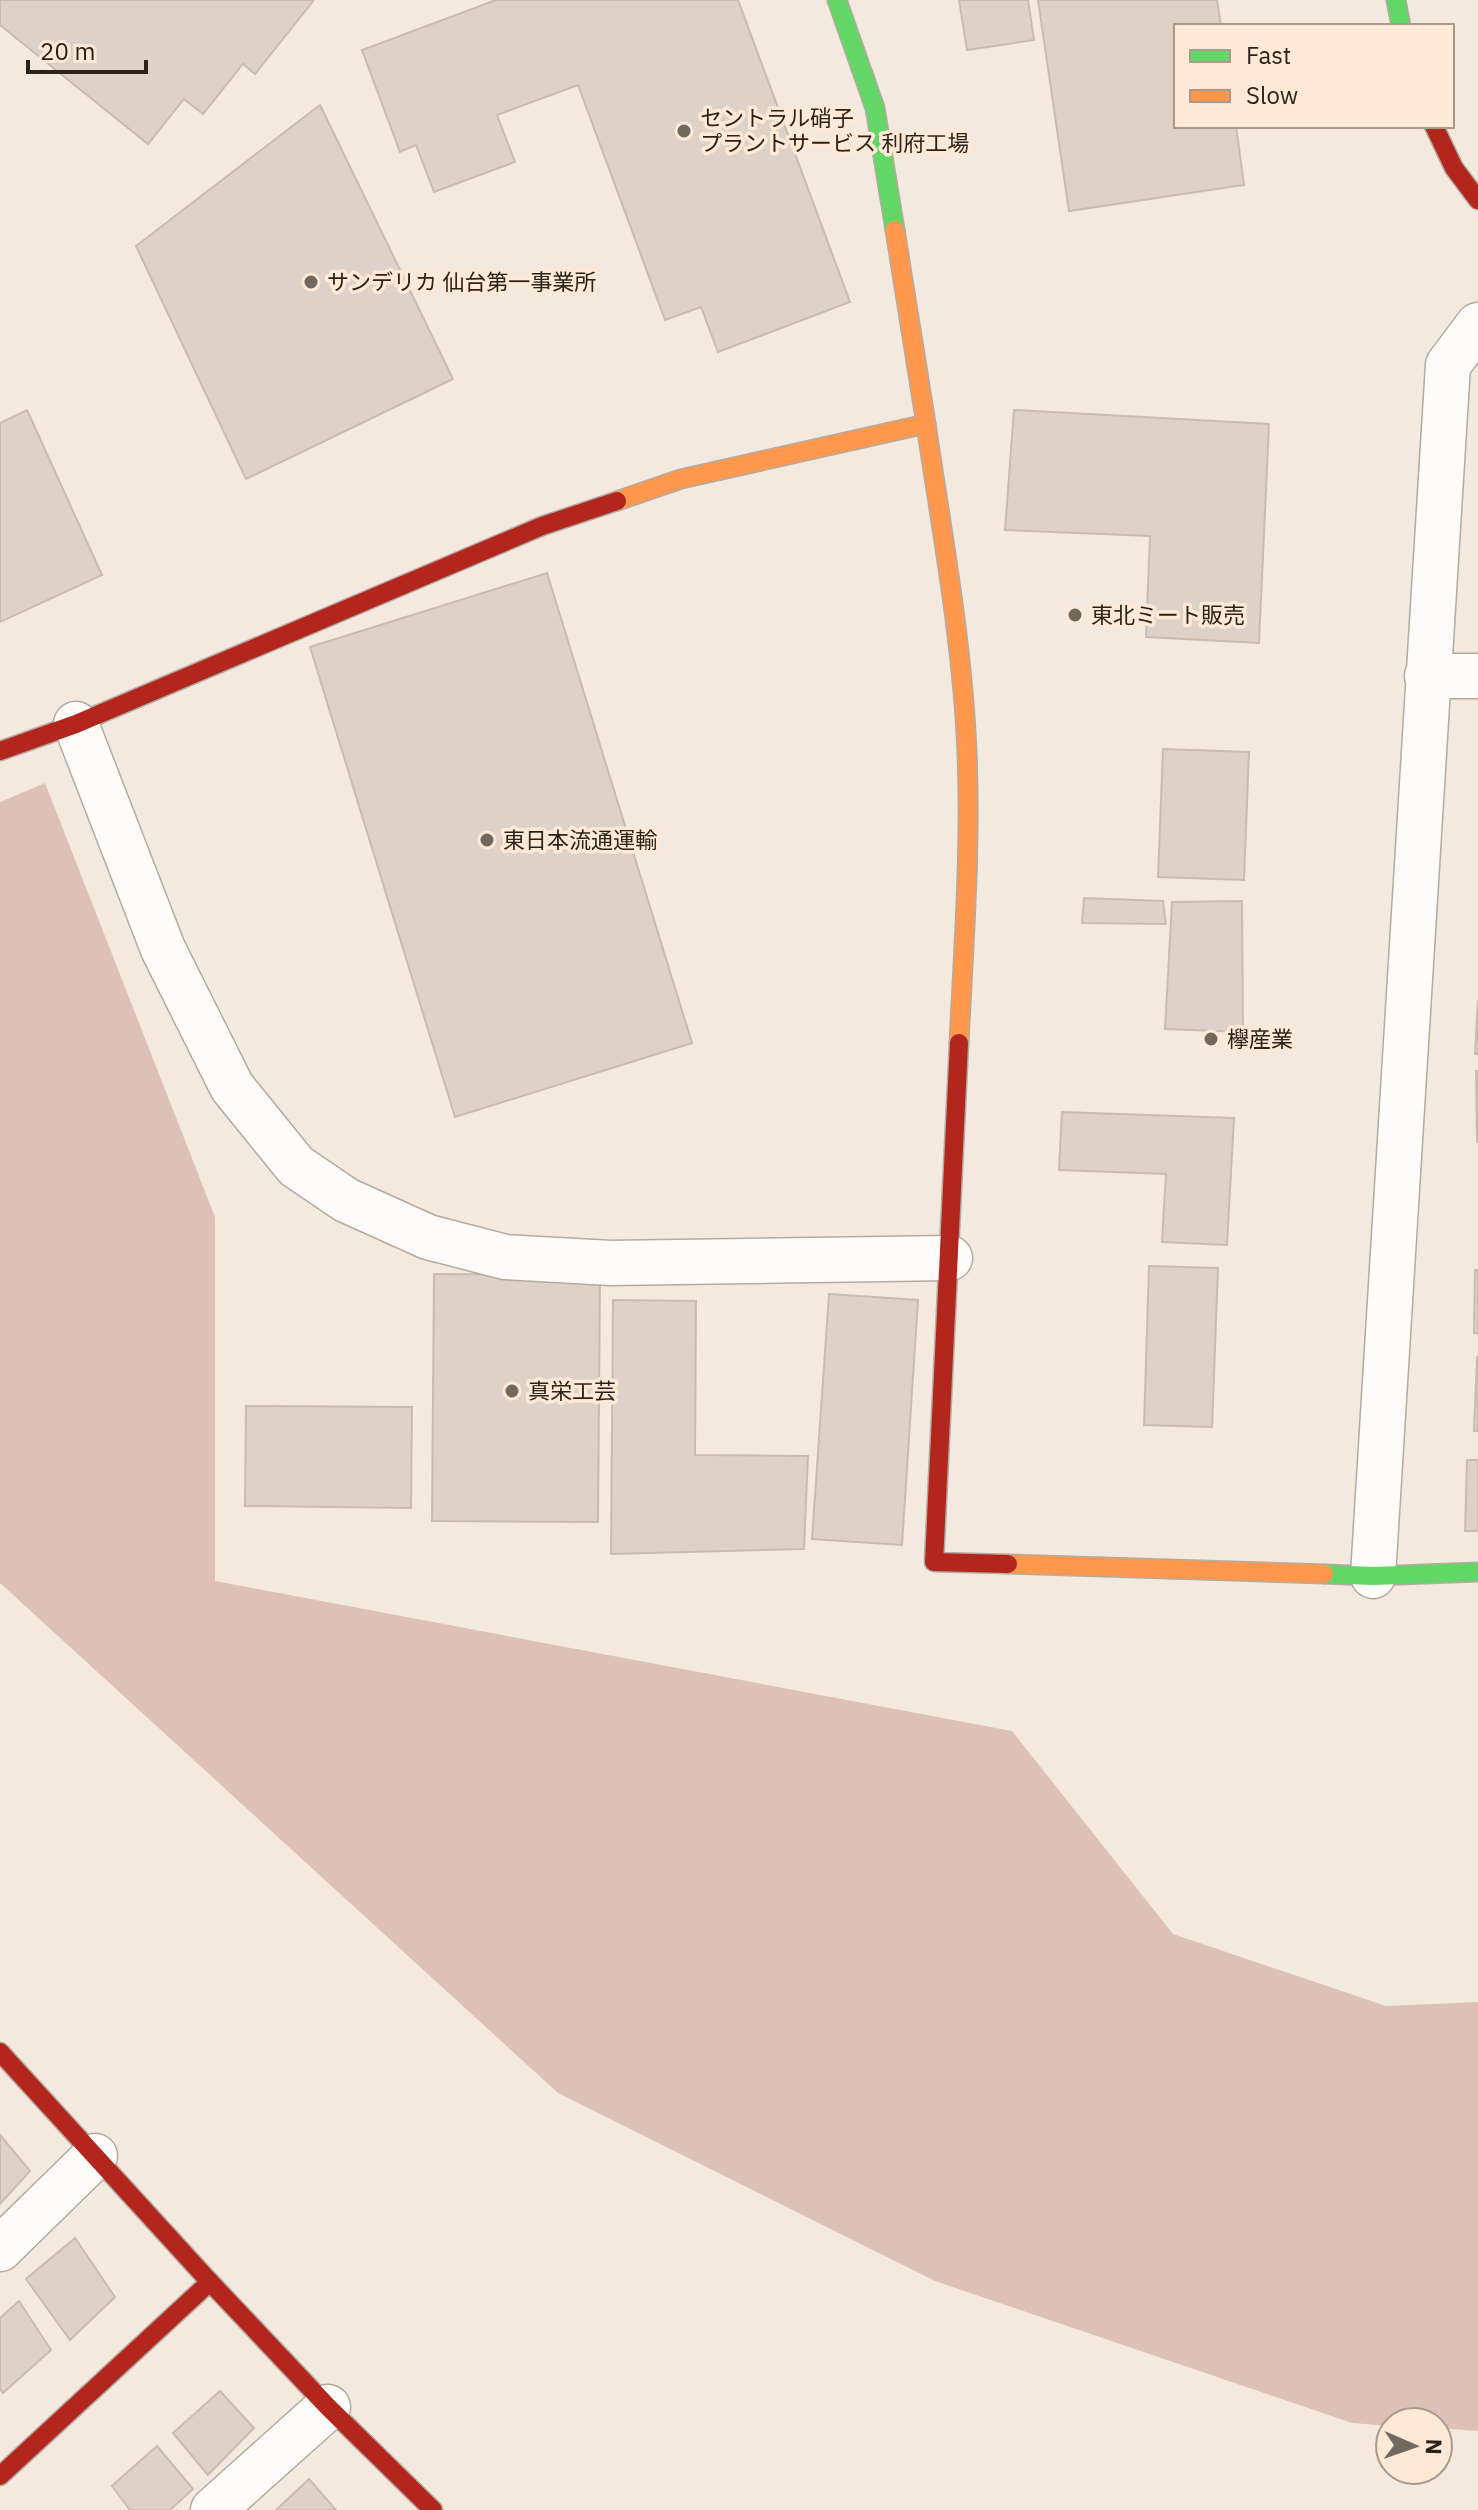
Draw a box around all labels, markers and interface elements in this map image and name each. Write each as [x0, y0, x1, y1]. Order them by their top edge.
scale bar [28, 24, 146, 74]
legend [1174, 24, 1454, 128]
text: 20 m [40, 35, 95, 67]
text: Fast [1246, 39, 1291, 71]
text: Slow [1246, 79, 1298, 111]
place label: セントラル硝子 プラントサービス 利府工場 [700, 103, 969, 157]
marker: セントラル硝子 プラントサービス 利府工場 [675, 122, 693, 140]
place label: サンデリカ 仙台第一事業所 [327, 267, 596, 296]
marker: サンデリカ 仙台第一事業所 [302, 273, 320, 291]
place label: 東北ミート販売 [1091, 600, 1245, 629]
marker: 東北ミート販売 [1066, 606, 1084, 624]
place label: 東日本流通運輸 [503, 825, 657, 854]
marker: 東日本流通運輸 [478, 831, 496, 849]
place label: 欅産業 [1227, 1024, 1293, 1053]
marker: 欅産業 [1202, 1030, 1220, 1048]
place label: 真栄工芸 [528, 1376, 616, 1405]
marker: 真栄工芸 [503, 1382, 521, 1400]
north arrow [1374, 2406, 1454, 2486]
text: N [1420, 2438, 1449, 2455]

